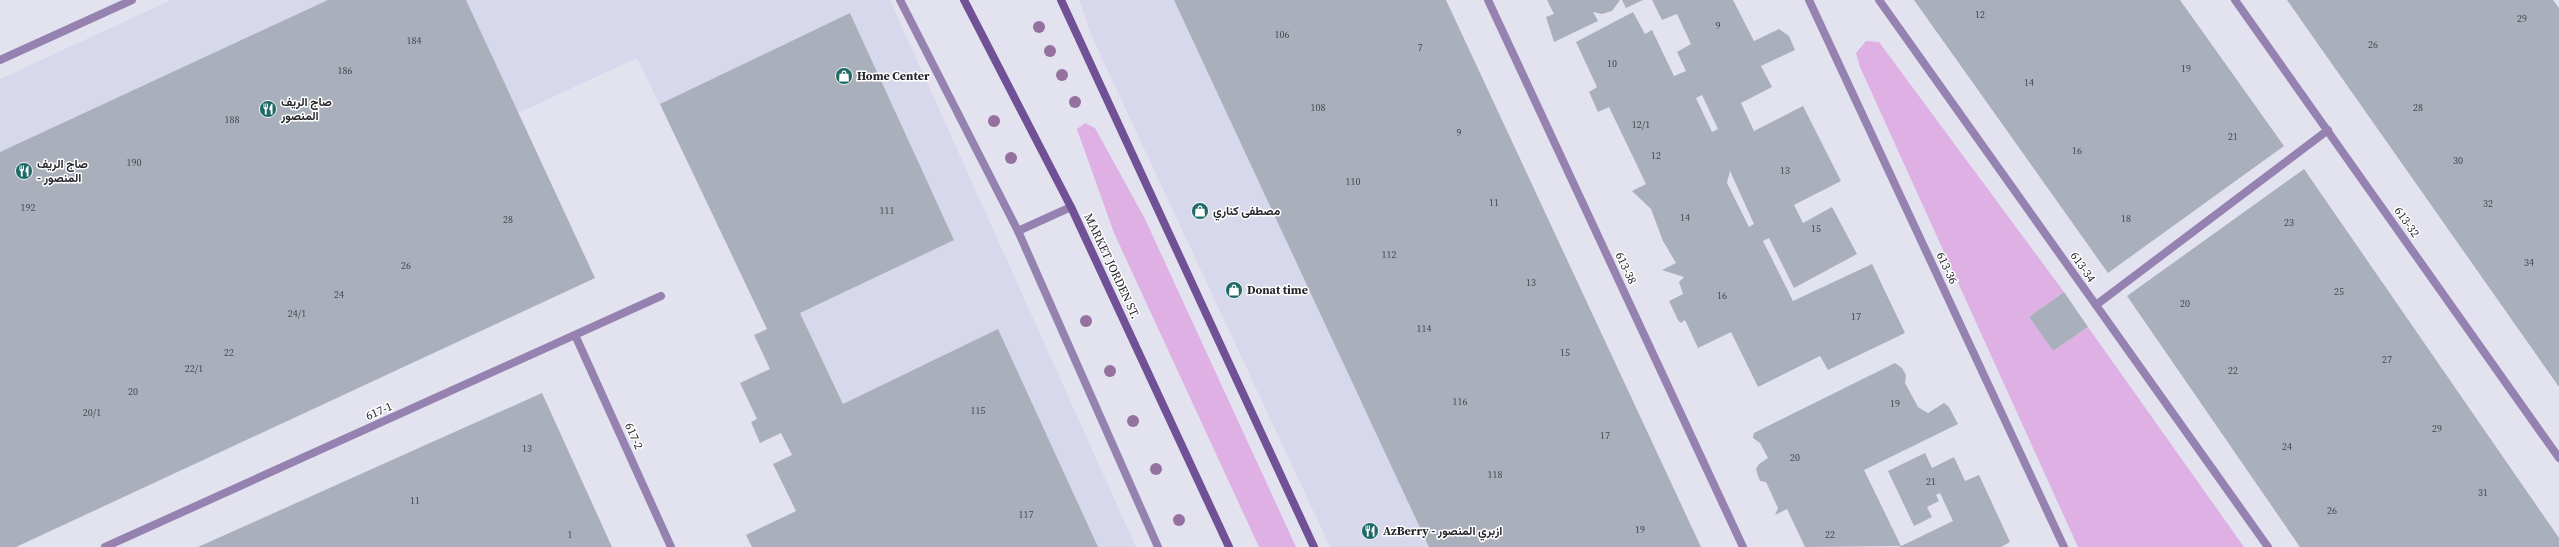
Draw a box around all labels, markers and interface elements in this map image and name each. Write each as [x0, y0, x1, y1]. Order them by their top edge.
house number: 12 [1975, 8, 1985, 21]
house number: 29 [2517, 12, 2527, 25]
house number: 9 [1716, 19, 1721, 32]
house number: 106 [1275, 28, 1290, 41]
house number: 184 [407, 34, 422, 47]
house number: 26 [2368, 38, 2378, 51]
house number: 7 [1418, 41, 1423, 54]
house number: 10 [1607, 57, 1617, 70]
house number: 19 [2181, 62, 2191, 75]
house number: 186 [338, 64, 353, 77]
shop icon: Home Center [834, 66, 854, 86]
place label: Home Center [857, 68, 930, 84]
house number: 14 [2024, 76, 2034, 89]
place label: صاج الريف المنصور [280, 94, 332, 124]
restaurant icon: صاج الريف المنصور [258, 99, 278, 119]
house number: 108 [1311, 101, 1326, 114]
house number: 28 [2413, 101, 2423, 114]
house number: 188 [225, 113, 240, 126]
house number: 12/1 [1632, 118, 1650, 131]
house number: 9 [1457, 126, 1462, 139]
house number: 21 [2228, 130, 2238, 143]
house number: 16 [2072, 144, 2082, 157]
house number: 12 [1651, 149, 1661, 162]
house number: 30 [2453, 154, 2463, 167]
place label: صاج الريف - المنصور [37, 156, 88, 186]
house number: 190 [127, 156, 142, 169]
restaurant icon: صاج الريف - المنصور [14, 161, 34, 181]
house number: 13 [1780, 164, 1790, 177]
house number: 110 [1346, 175, 1361, 188]
house number: 11 [1489, 196, 1499, 209]
house number: 32 [2483, 197, 2493, 210]
house number: 192 [21, 201, 36, 214]
shop icon: مصطفى كناري [1190, 201, 1210, 221]
place label: مصطفى كناري [1213, 203, 1281, 221]
house number: 111 [880, 204, 895, 217]
street label: 613-32 [2391, 204, 2423, 240]
street label: MARKET JORDEN ST. [1080, 211, 1144, 321]
house number: 14 [1680, 211, 1690, 224]
house number: 18 [2121, 212, 2131, 225]
house number: 28 [503, 213, 513, 226]
house number: 23 [2284, 216, 2294, 229]
house number: 15 [1811, 222, 1821, 235]
house number: 112 [1382, 248, 1397, 261]
street label: 613-38 [1612, 249, 1640, 287]
street label: 613-36 [1933, 249, 1961, 287]
street label: 613-34 [2067, 249, 2099, 285]
house number: 34 [2524, 256, 2534, 269]
house number: 26 [401, 259, 411, 272]
house number: 13 [1526, 276, 1536, 289]
shop icon: Donat time [1224, 280, 1244, 300]
place label: Donat time [1247, 282, 1308, 298]
house number: 25 [2334, 285, 2344, 298]
house number: 24 [334, 288, 344, 301]
house number: 16 [1717, 289, 1727, 302]
house number: 20 [2180, 297, 2190, 310]
house number: 24/1 [288, 307, 306, 320]
house number: 17 [1851, 310, 1861, 323]
house number: 114 [1417, 322, 1432, 335]
house number: 22 [224, 346, 234, 359]
house number: 15 [1560, 346, 1570, 359]
house number: 27 [2382, 353, 2392, 366]
house number: 22/1 [185, 362, 203, 375]
house number: 22 [2228, 364, 2238, 377]
house number: 20 [128, 385, 138, 398]
house number: 116 [1453, 395, 1468, 408]
house number: 19 [1890, 397, 1900, 410]
street label: 617-1 [363, 398, 395, 424]
house number: 115 [971, 404, 986, 417]
house number: 20/1 [83, 406, 101, 419]
street label: 617-2 [621, 420, 647, 452]
house number: 29 [2432, 422, 2442, 435]
house number: 17 [1600, 429, 1610, 442]
house number: 24 [2282, 440, 2292, 453]
house number: 13 [522, 442, 532, 455]
house number: 20 [1790, 451, 1800, 464]
house number: 118 [1488, 468, 1503, 481]
house number: 21 [1926, 475, 1936, 488]
house number: 31 [2478, 486, 2488, 499]
house number: 11 [410, 494, 420, 507]
house number: 26 [2327, 504, 2337, 517]
house number: 117 [1019, 508, 1034, 521]
restaurant icon: AzBerry - ازبري المنصور [1360, 521, 1380, 541]
place label: AzBerry - ازبري المنصور [1383, 523, 1502, 541]
house number: 19 [1635, 523, 1645, 536]
house number: 1 [568, 528, 573, 541]
house number: 22 [1825, 528, 1835, 541]

